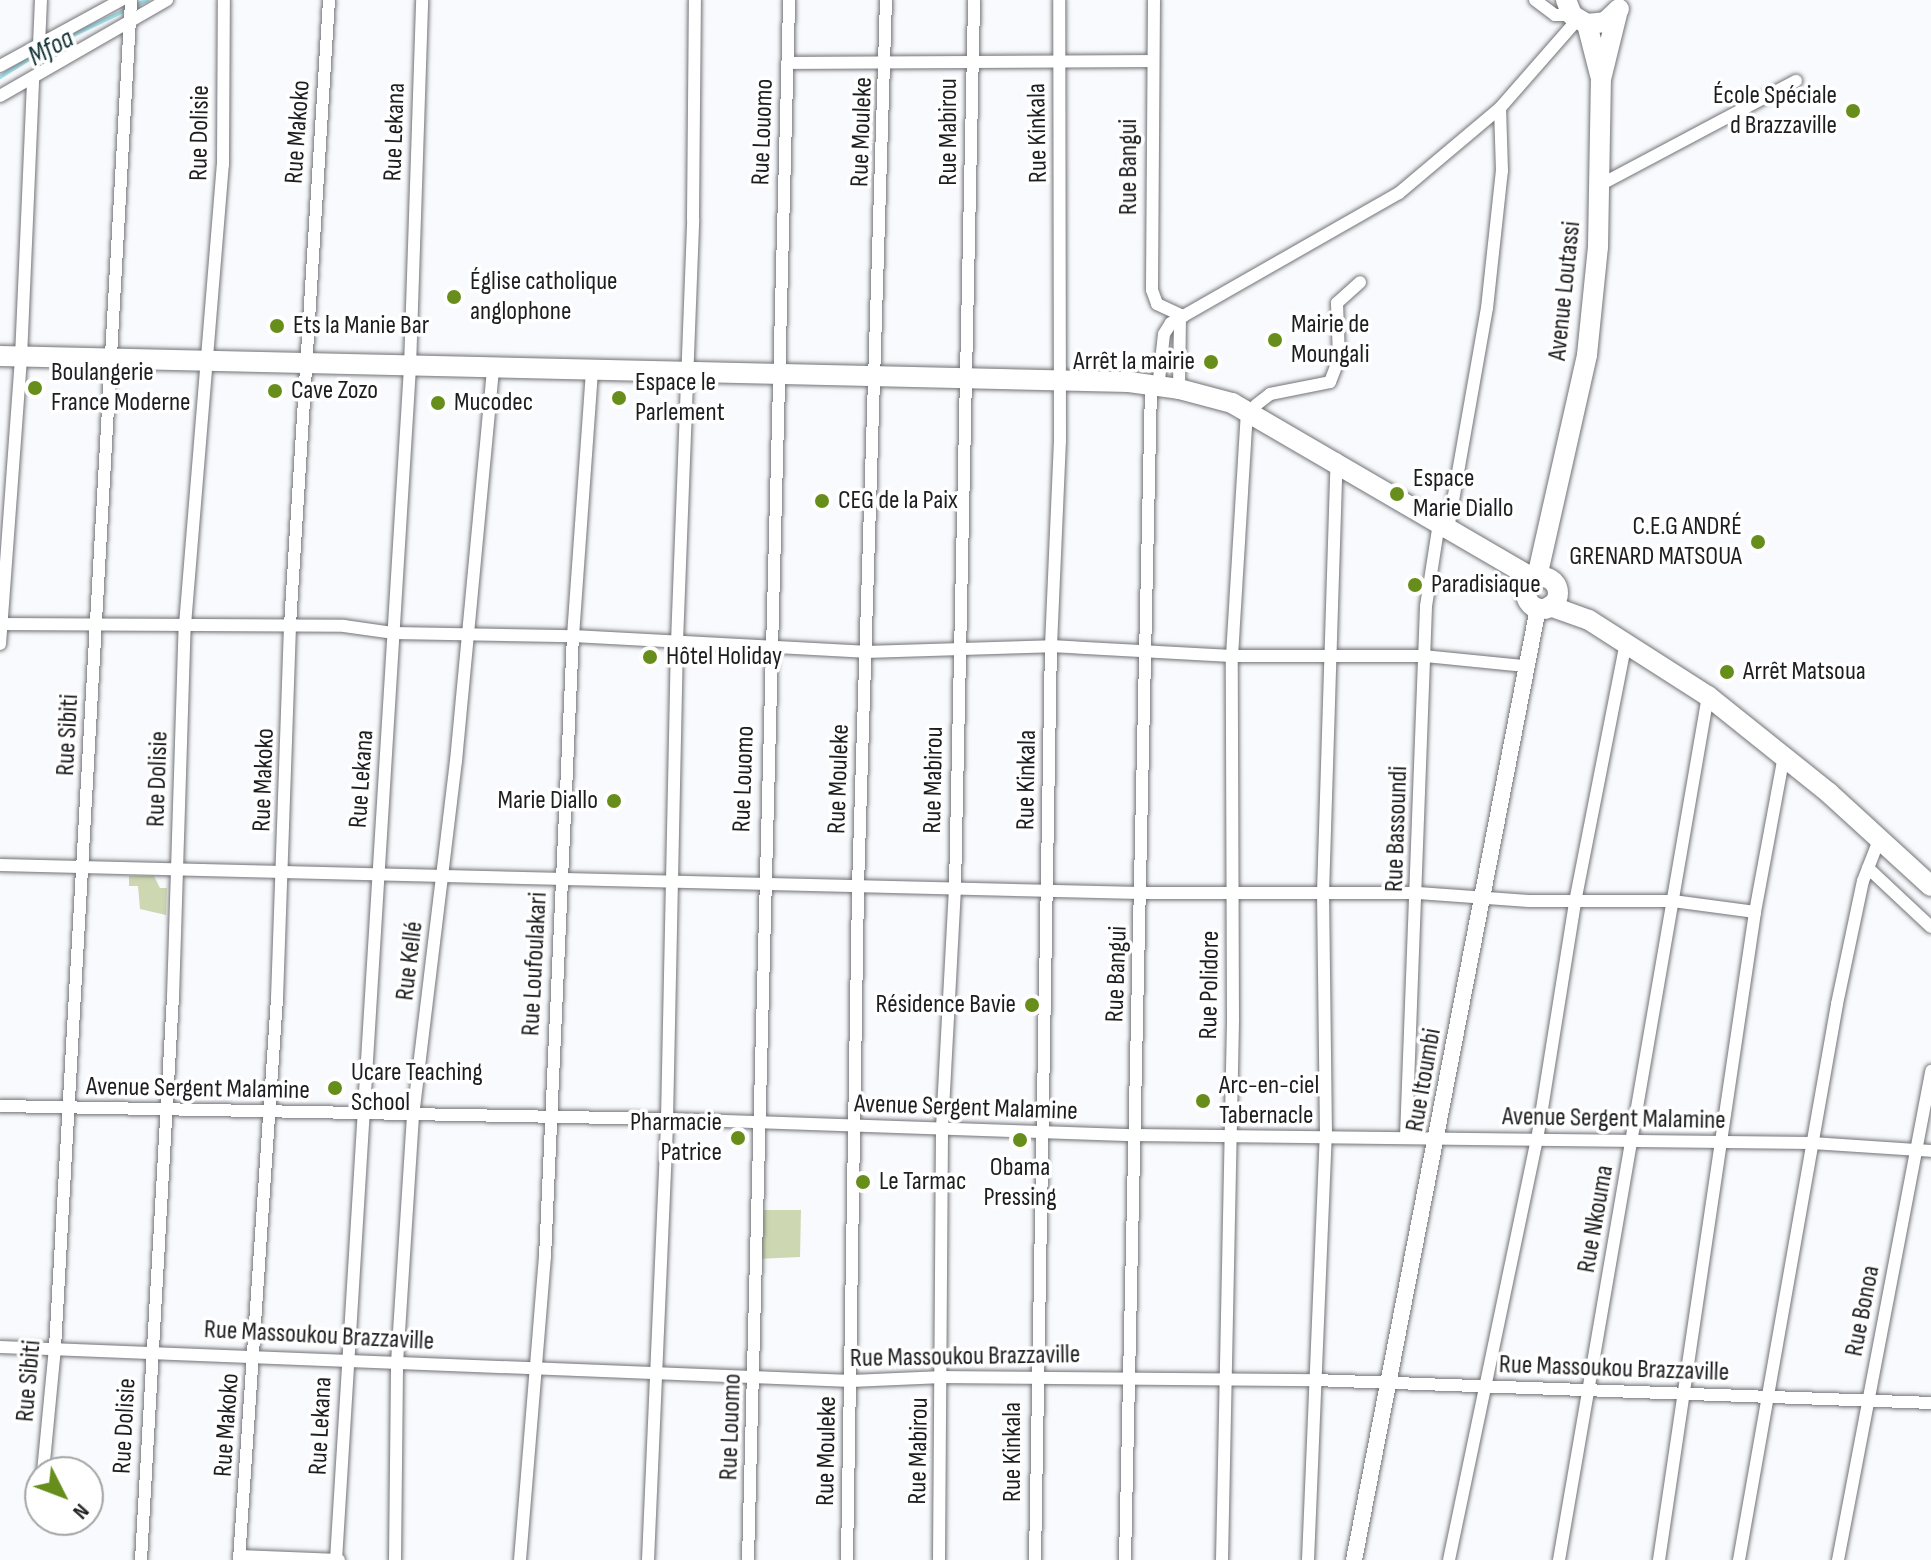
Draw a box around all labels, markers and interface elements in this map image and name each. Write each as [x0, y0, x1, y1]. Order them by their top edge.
water label: Mfoa [23, 22, 79, 74]
street label: Rue Mouleke [844, 77, 880, 187]
street label: Rue Louomo [746, 78, 780, 186]
street label: Rue Mabirou [933, 78, 965, 186]
street label: Rue Makoko [279, 79, 317, 185]
place label: École Spéciale d Brazzaville [1713, 80, 1837, 142]
street label: Rue Lekana [378, 82, 412, 182]
street label: Rue Kinkala [1022, 83, 1054, 183]
street label: Rue Dolisie [184, 85, 216, 181]
marker: École Spéciale d Brazzaville [1844, 102, 1862, 120]
street label: Rue Bangui [1113, 119, 1145, 215]
street label: Avenue Loutassi [1542, 220, 1588, 362]
place label: Église catholique anglophone [470, 266, 617, 328]
marker: Église catholique anglophone [445, 288, 463, 306]
place label: Mairie de Moungali [1291, 309, 1369, 370]
place label: Ets la Manie Bar [293, 310, 429, 342]
marker: Ets la Manie Bar [268, 317, 286, 335]
marker: Mairie de Moungali [1266, 331, 1284, 349]
place label: Arrêt la mairie [1073, 346, 1195, 378]
marker: Arrêt la mairie [1202, 353, 1220, 371]
place label: Boulangerie France Moderne [51, 357, 190, 418]
place label: Espace le Parlement [635, 367, 725, 428]
place label: Cave Zozo [291, 375, 378, 407]
marker: Boulangerie France Moderne [26, 379, 44, 397]
marker: Cave Zozo [266, 382, 284, 400]
place label: Mucodec [454, 387, 533, 419]
marker: Espace le Parlement [610, 389, 628, 407]
marker: Mucodec [429, 394, 447, 412]
place label: Espace Marie Diallo [1413, 463, 1513, 524]
place label: CEG de la Paix [838, 485, 958, 517]
marker: Espace Marie Diallo [1388, 485, 1406, 503]
marker: CEG de la Paix [813, 492, 831, 510]
place label: C.E.G ANDRÉ GRENARD MATSOUA [1569, 511, 1742, 572]
marker: C.E.G ANDRÉ GRENARD MATSOUA [1749, 533, 1767, 551]
place label: Paradisiaque [1431, 569, 1541, 601]
marker: Paradisiaque [1406, 576, 1424, 594]
place label: Hôtel Holiday [666, 641, 782, 673]
marker: Hôtel Holiday [641, 648, 659, 666]
place label: Arrêt Matsoua [1743, 656, 1866, 688]
marker: Arrêt Matsoua [1718, 663, 1736, 681]
street label: Rue Sibiti [50, 693, 86, 777]
street label: Rue Mouleke [821, 724, 857, 834]
street label: Rue Louomo [727, 725, 761, 833]
street label: Rue Mabirou [917, 726, 951, 834]
street label: Rue Makoko [247, 728, 281, 832]
street label: Rue Lekana [343, 729, 381, 829]
street label: Rue Kinkala [1011, 730, 1043, 830]
street label: Rue Dolisie [141, 731, 175, 827]
street label: Rue Bassoundi [1379, 766, 1415, 892]
place label: Marie Diallo [498, 785, 598, 817]
marker: Marie Diallo [605, 792, 623, 810]
street label: Rue Loufoulakari [516, 891, 554, 1037]
street label: Rue Kellé [390, 920, 430, 1002]
street label: Rue Bangui [1100, 925, 1134, 1023]
street label: Rue Polidore [1193, 930, 1227, 1040]
place label: Résidence Bavie [876, 989, 1016, 1021]
marker: Résidence Bavie [1023, 996, 1041, 1014]
street label: Rue Itoumbi [1400, 1026, 1448, 1134]
place label: Ucare Teaching School [351, 1057, 483, 1118]
place label: Arc-en-ciel Tabernacle [1219, 1070, 1319, 1132]
street label: Avenue Sergent Malamine [86, 1071, 310, 1107]
marker: Ucare Teaching School [326, 1079, 344, 1097]
street label: Avenue Sergent Malamine [854, 1089, 1078, 1127]
marker: Arc-en-ciel Tabernacle [1194, 1092, 1212, 1110]
street label: Avenue Sergent Malamine [1502, 1101, 1726, 1137]
place label: Pharmacie Patrice [630, 1107, 722, 1168]
marker: Pharmacie Patrice [729, 1129, 747, 1147]
marker: Obama Pressing [1011, 1131, 1029, 1149]
place label: Obama Pressing [983, 1152, 1057, 1214]
street label: Rue Nkouma [1571, 1163, 1621, 1275]
place label: Le Tarmac [879, 1166, 966, 1198]
marker: Le Tarmac [854, 1173, 872, 1191]
street label: Rue Bonoa [1839, 1263, 1887, 1359]
street label: Rue Massoukou Brazzaville [203, 1314, 435, 1358]
street label: Rue Sibiti [10, 1339, 48, 1423]
street label: Rue Massoukou Brazzaville [850, 1339, 1080, 1375]
street label: Rue Massoukou Brazzaville [1498, 1349, 1730, 1389]
street label: Rue Makoko [208, 1372, 246, 1478]
street label: Rue Louomo [714, 1373, 748, 1481]
street label: Rue Lekana [303, 1376, 339, 1476]
street label: Rue Dolisie [107, 1377, 143, 1475]
street label: Rue Mouleke [810, 1396, 844, 1506]
street label: Rue Mabirou [902, 1397, 936, 1505]
street label: Rue Kinkala [997, 1402, 1029, 1502]
north arrow [24, 1456, 104, 1536]
text: N [67, 1498, 95, 1524]

